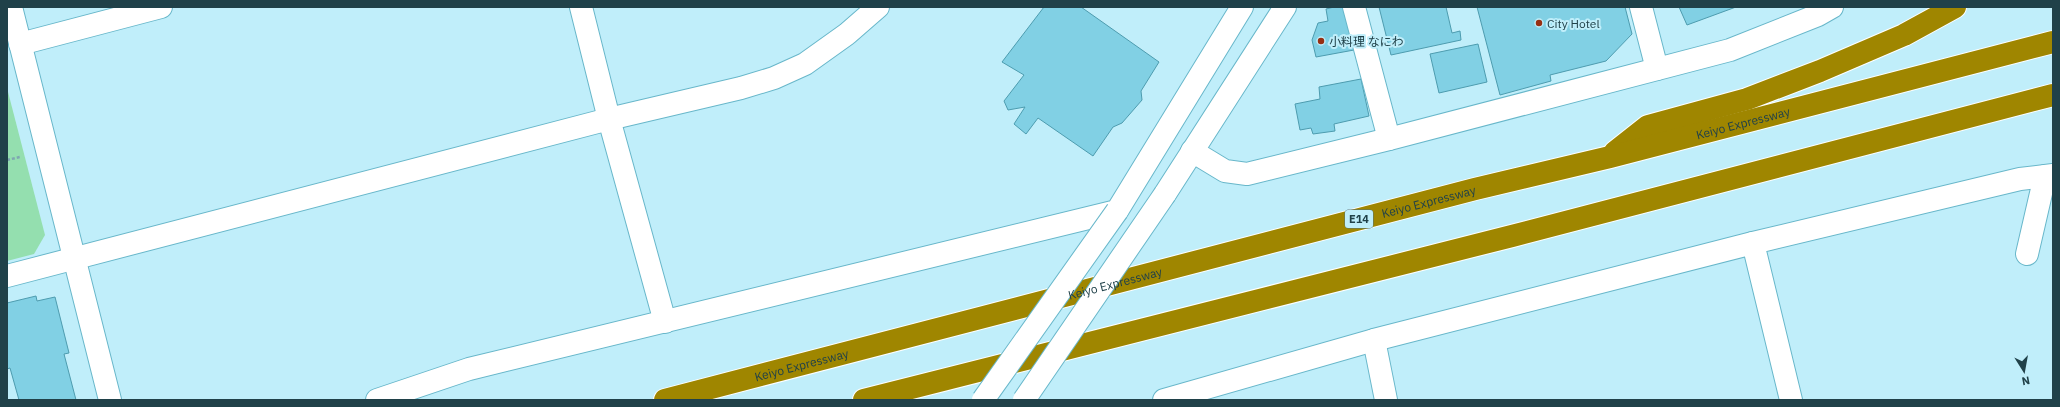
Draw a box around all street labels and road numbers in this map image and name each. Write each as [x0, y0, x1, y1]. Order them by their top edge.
street label: Keiyo Expressway [1694, 103, 1791, 142]
street label: Keiyo Expressway [1380, 182, 1477, 221]
road number: E14 [1345, 210, 1373, 228]
street label: Keiyo Expressway [1066, 263, 1164, 302]
street label: Keiyo Expressway [753, 345, 850, 384]

